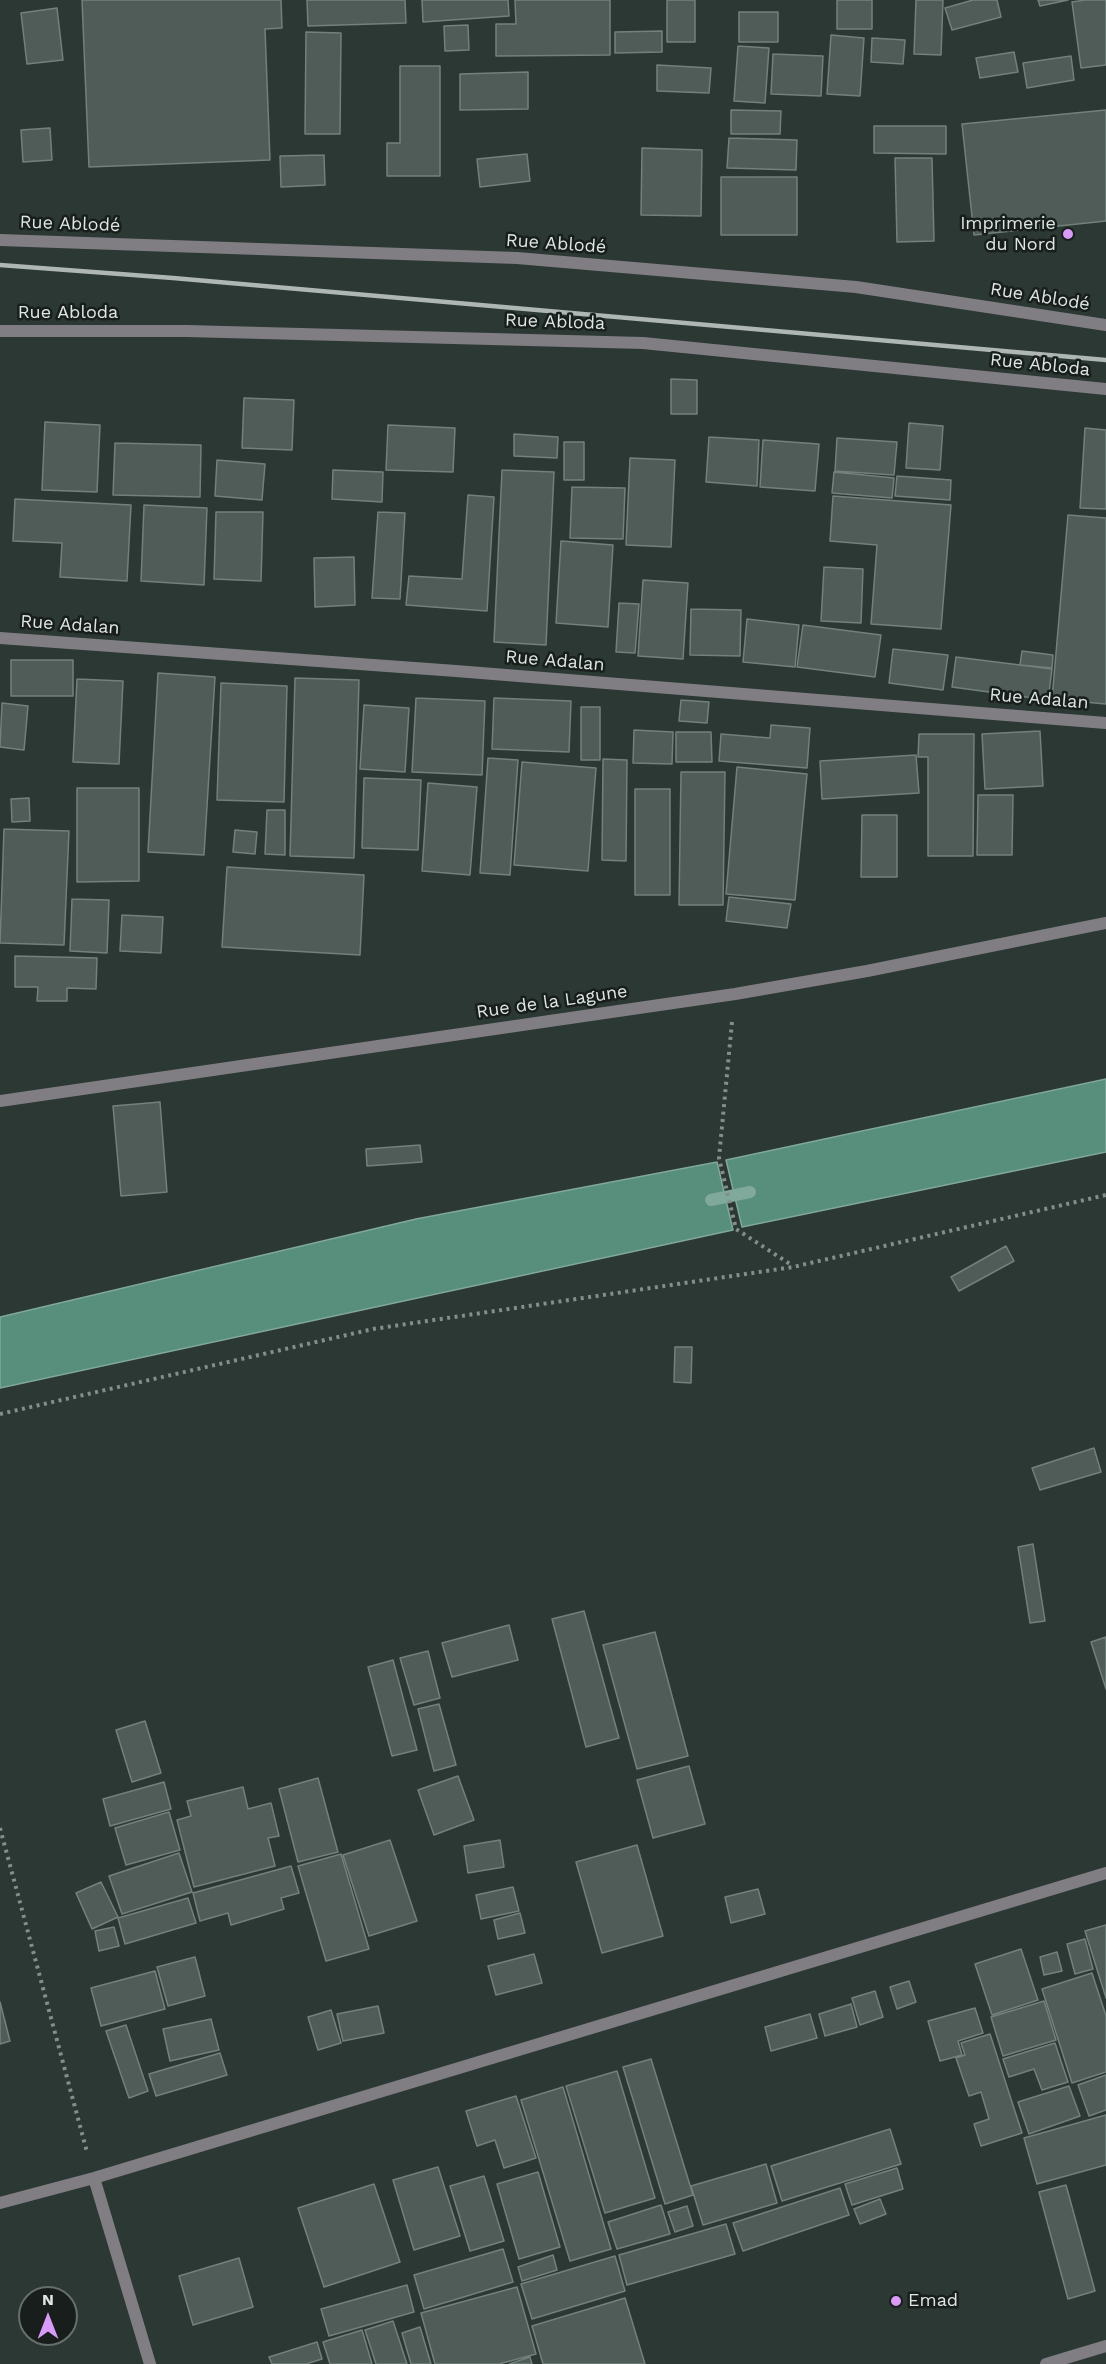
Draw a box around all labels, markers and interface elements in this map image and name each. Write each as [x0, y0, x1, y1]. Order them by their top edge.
street label: Rue Ablodé [19, 211, 121, 237]
place label: Imprimerie du Nord [960, 213, 1056, 256]
marker: Imprimerie du Nord [1061, 227, 1075, 241]
street label: Rue Ablodé [505, 230, 607, 258]
street label: Rue Ablodé [989, 278, 1091, 316]
street label: Rue Abloda [18, 302, 118, 324]
street label: Rue Abloda [504, 309, 606, 335]
street label: Rue Abloda [989, 349, 1091, 381]
street label: Rue Adalan [20, 611, 120, 639]
street label: Rue Adalan [505, 646, 605, 676]
street label: Rue Adalan [989, 684, 1089, 714]
street label: Rue de la Lagune [475, 981, 629, 1023]
north arrow [18, 2286, 78, 2346]
text: N [42, 2290, 54, 2309]
place label: Emad [908, 2290, 958, 2312]
marker: Emad [889, 2294, 903, 2308]

